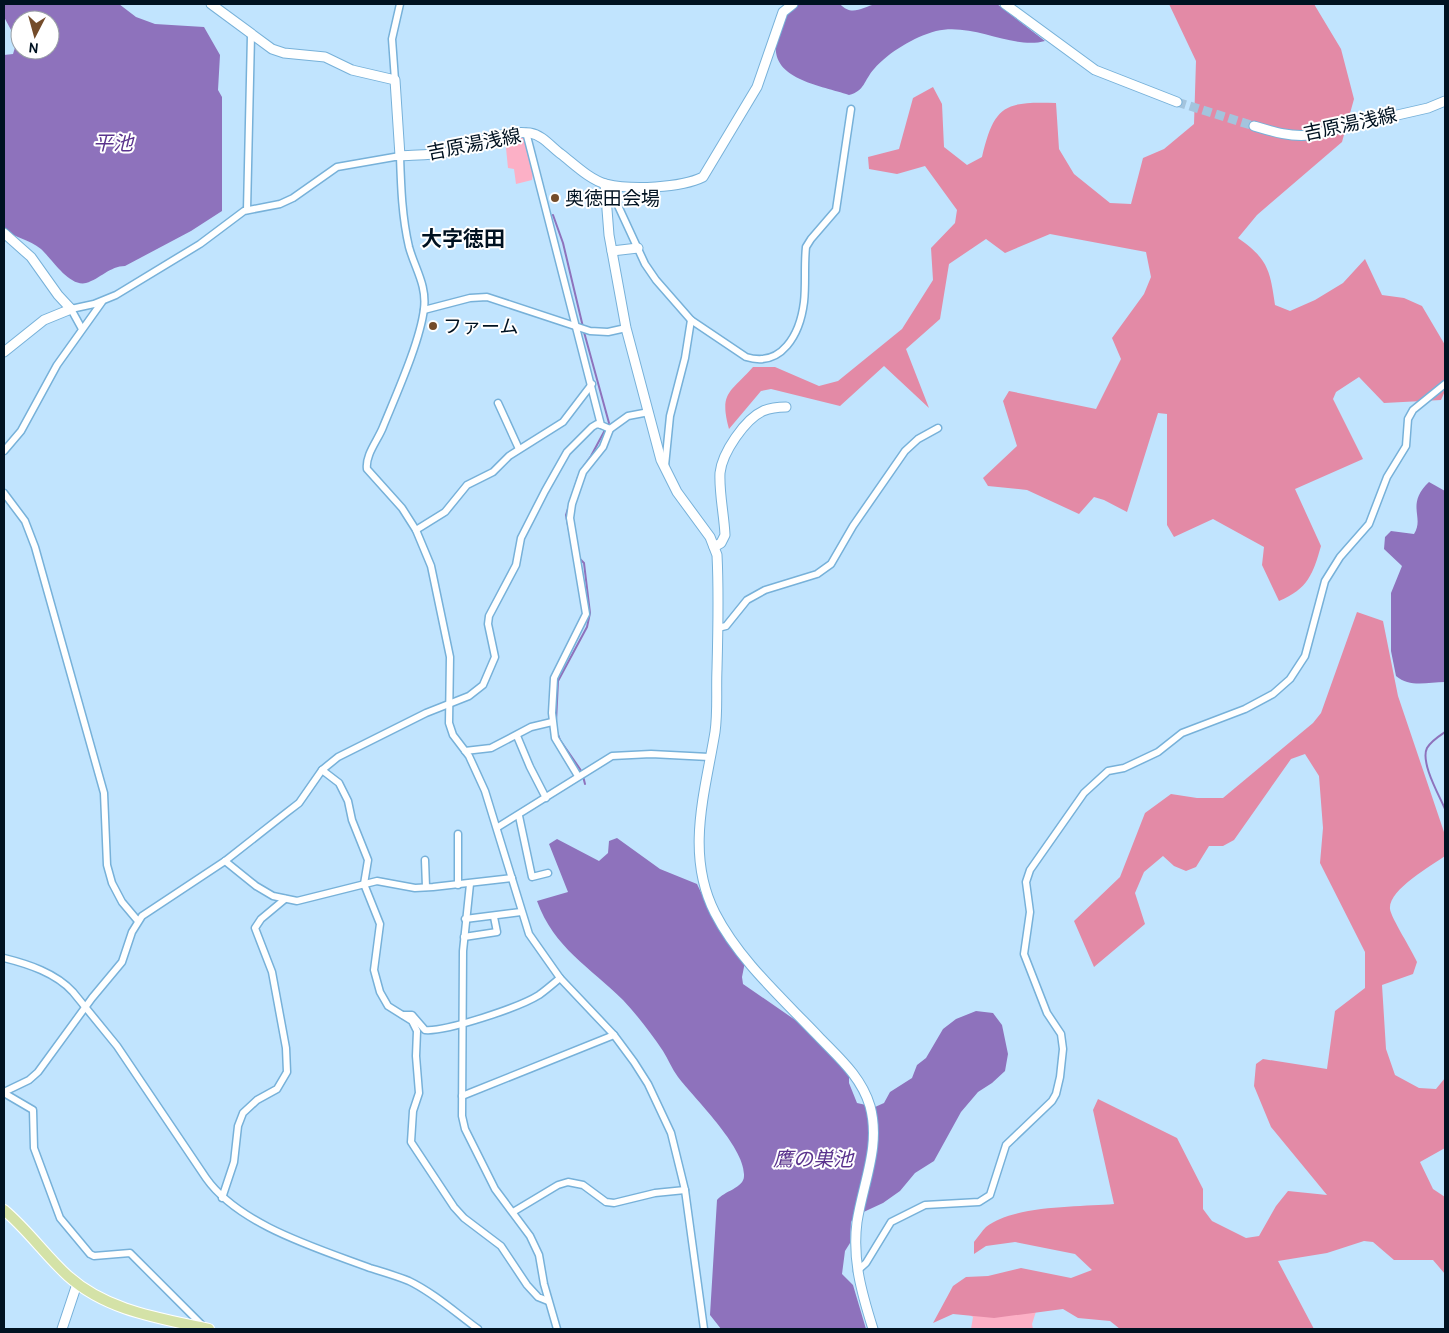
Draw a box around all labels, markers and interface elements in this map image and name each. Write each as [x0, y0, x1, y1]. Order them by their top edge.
north arrow [10, 10, 60, 60]
text: N [28, 38, 40, 57]
street label: 吉原湯浅線 [1301, 103, 1399, 145]
street label: 吉原湯浅線 [425, 124, 523, 164]
water label: 平池 [93, 131, 135, 155]
place label: 奥徳田会場 [565, 187, 660, 210]
marker: 奥徳田会場 [549, 192, 561, 204]
district label: 大字徳田 [421, 226, 505, 251]
place label: ファーム [443, 315, 518, 338]
marker: ファーム [427, 320, 439, 332]
water label: 鷹の巣池 [773, 1147, 855, 1171]

